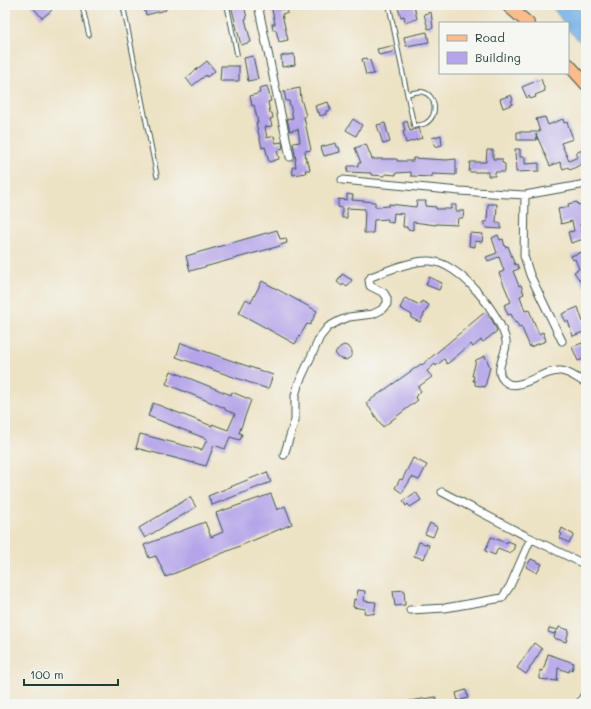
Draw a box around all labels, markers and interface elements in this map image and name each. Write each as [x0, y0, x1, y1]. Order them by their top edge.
legend [439, 22, 569, 74]
text: Road [475, 29, 505, 45]
text: Building [475, 49, 521, 65]
scale bar [24, 661, 118, 687]
text: 100 m [30, 666, 64, 682]

